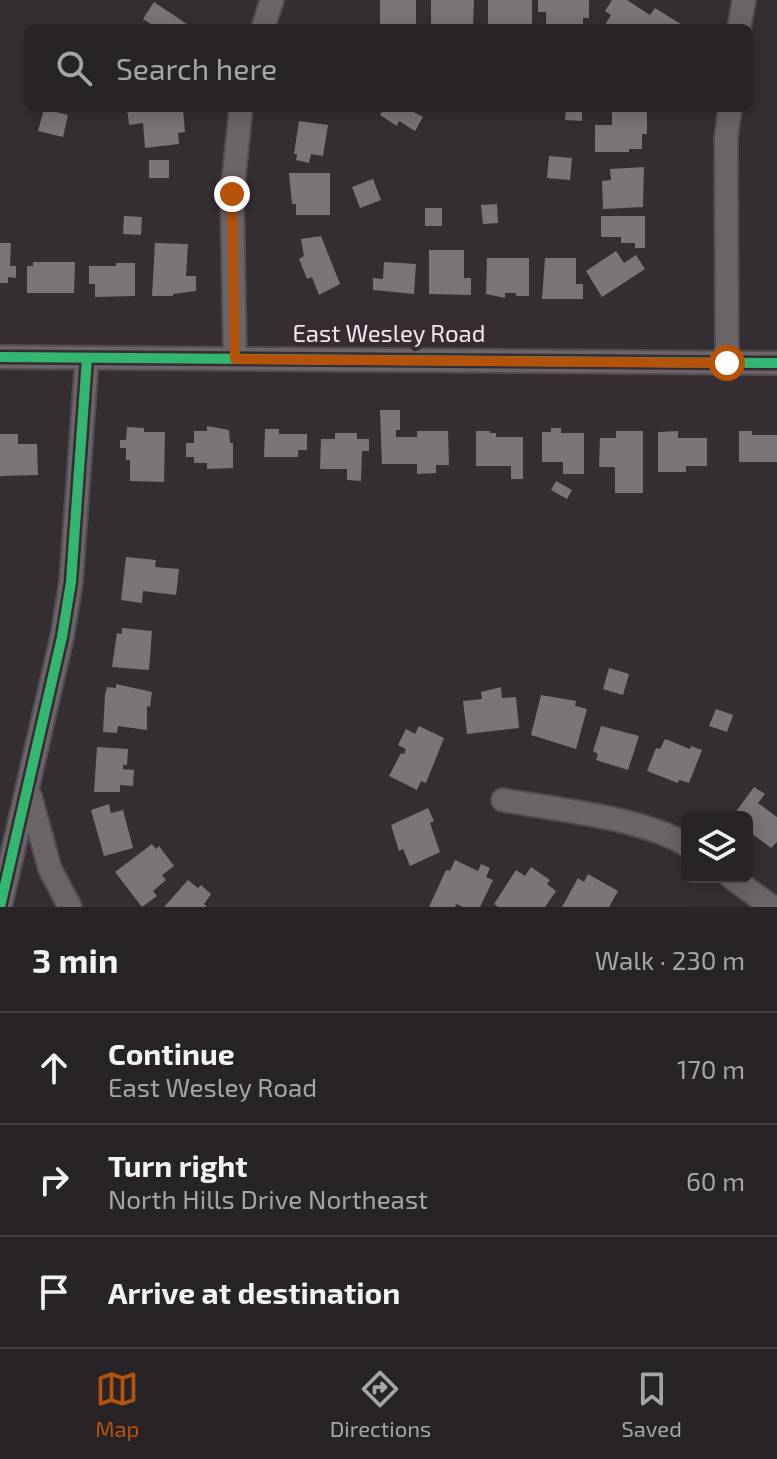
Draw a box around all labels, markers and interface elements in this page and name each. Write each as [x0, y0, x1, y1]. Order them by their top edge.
search box [24, 24, 753, 112]
icon: search [52, 46, 96, 90]
text: Search here [116, 50, 277, 86]
route end [214, 176, 250, 212]
street label: East Wesley Road [292, 318, 486, 347]
route start [709, 345, 745, 381]
map controls [681, 811, 753, 883]
button: layers [681, 811, 753, 883]
text: 3 min [32, 939, 118, 980]
text: Walk · 230 m [595, 944, 745, 975]
text: Continue [108, 1035, 235, 1071]
icon: ahead [32, 1046, 76, 1090]
text: 170 m [677, 1053, 745, 1084]
text: East Wesley Road [108, 1071, 317, 1102]
text: Turn right [108, 1147, 248, 1183]
icon: right [32, 1158, 76, 1202]
text: 60 m [686, 1165, 745, 1196]
text: North Hills Drive Northeast [108, 1183, 428, 1214]
icon: arrive [32, 1270, 76, 1314]
text: Arrive at destination [108, 1274, 400, 1310]
tab: Map [95, 1367, 139, 1441]
tab: Directions [330, 1367, 431, 1441]
tab: Saved [621, 1367, 682, 1441]

